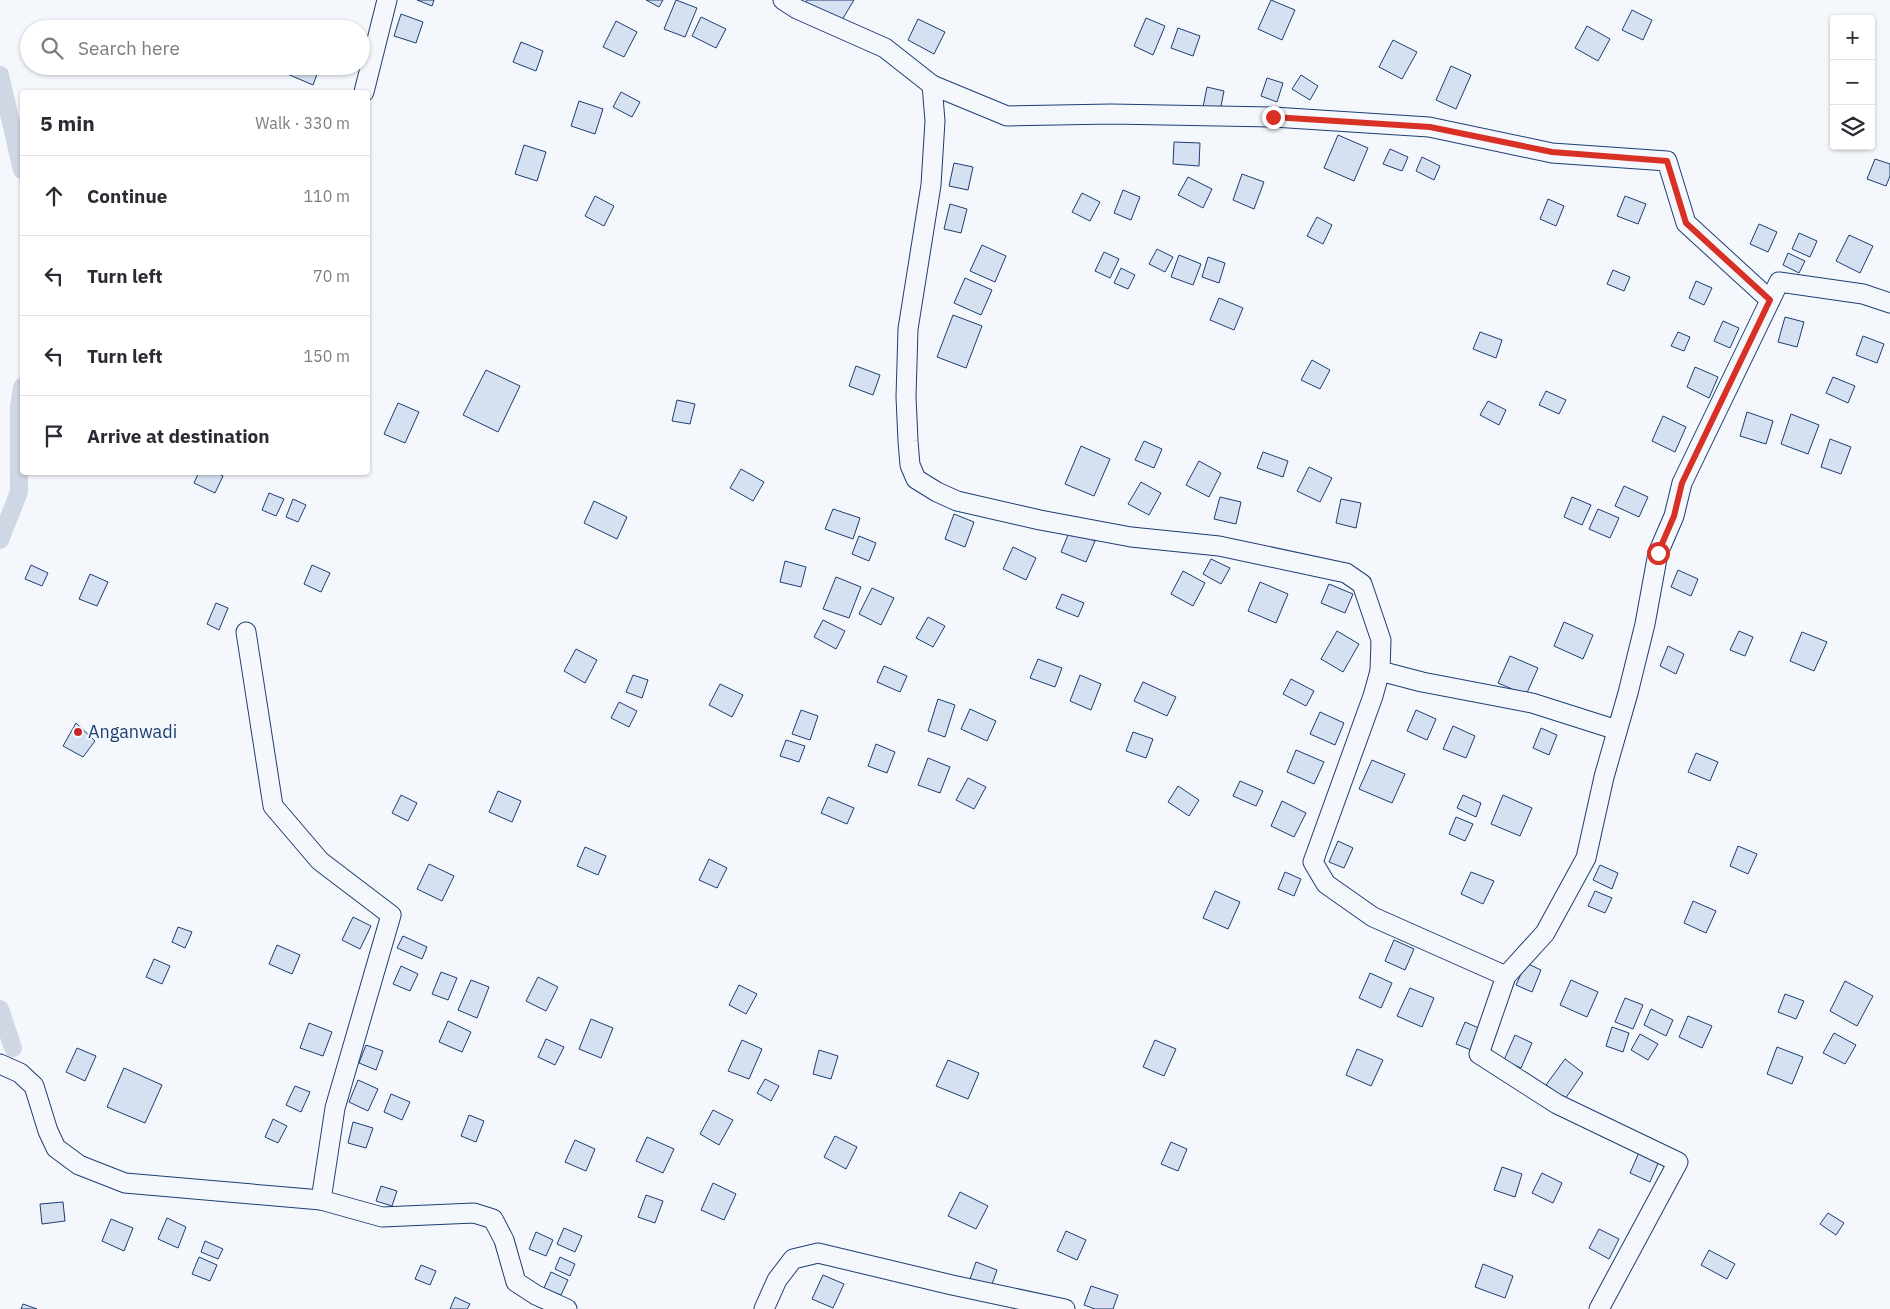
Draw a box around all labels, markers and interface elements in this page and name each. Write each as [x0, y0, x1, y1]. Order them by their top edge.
map controls [1830, 15, 1875, 150]
button: + [1830, 15, 1875, 60]
search box [20, 20, 370, 75]
icon: search [38, 34, 66, 62]
text: Search here [78, 36, 180, 60]
button: − [1830, 60, 1875, 105]
button: layers [1830, 105, 1875, 150]
route end [1262, 106, 1285, 129]
text: 5 min [40, 109, 95, 137]
text: Walk · 330 m [255, 113, 350, 133]
icon: ahead [40, 182, 68, 210]
text: Continue [87, 184, 167, 208]
text: 110 m [303, 186, 350, 206]
icon: left [40, 262, 68, 290]
text: Turn left [87, 264, 163, 288]
text: 70 m [313, 266, 350, 286]
icon: left [40, 342, 68, 370]
text: Turn left [87, 344, 163, 368]
text: 150 m [303, 346, 350, 366]
icon: arrive [40, 422, 68, 450]
text: Arrive at destination [87, 424, 270, 448]
route start [1647, 542, 1670, 565]
place label: Anganwadi [88, 720, 177, 743]
marker: Anganwadi [72, 726, 84, 738]

